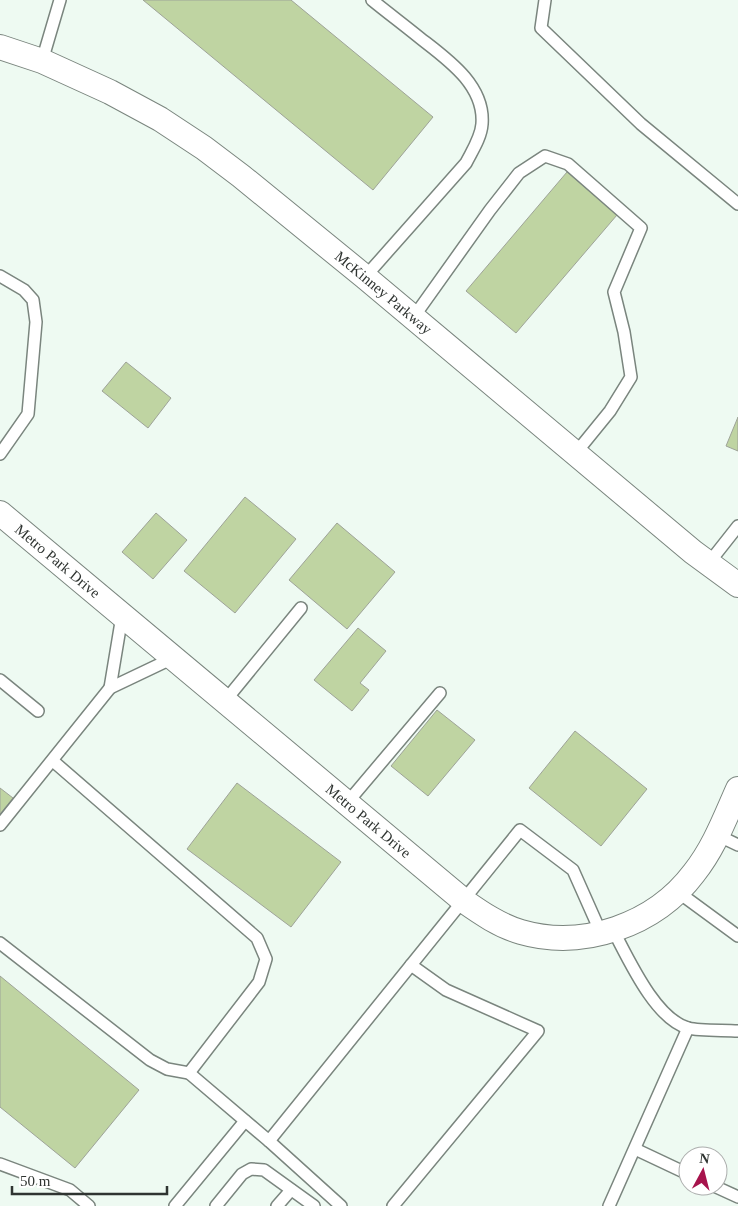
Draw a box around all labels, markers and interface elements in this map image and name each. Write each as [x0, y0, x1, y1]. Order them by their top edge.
street label: McKinney Parkway [332, 248, 435, 338]
street label: Metro Park Drive [12, 521, 104, 601]
street label: Metro Park Drive [322, 781, 414, 861]
north arrow [678, 1146, 728, 1196]
text: N [699, 1151, 710, 1167]
scale bar [12, 1164, 168, 1196]
text: 50 m [20, 1173, 51, 1189]

